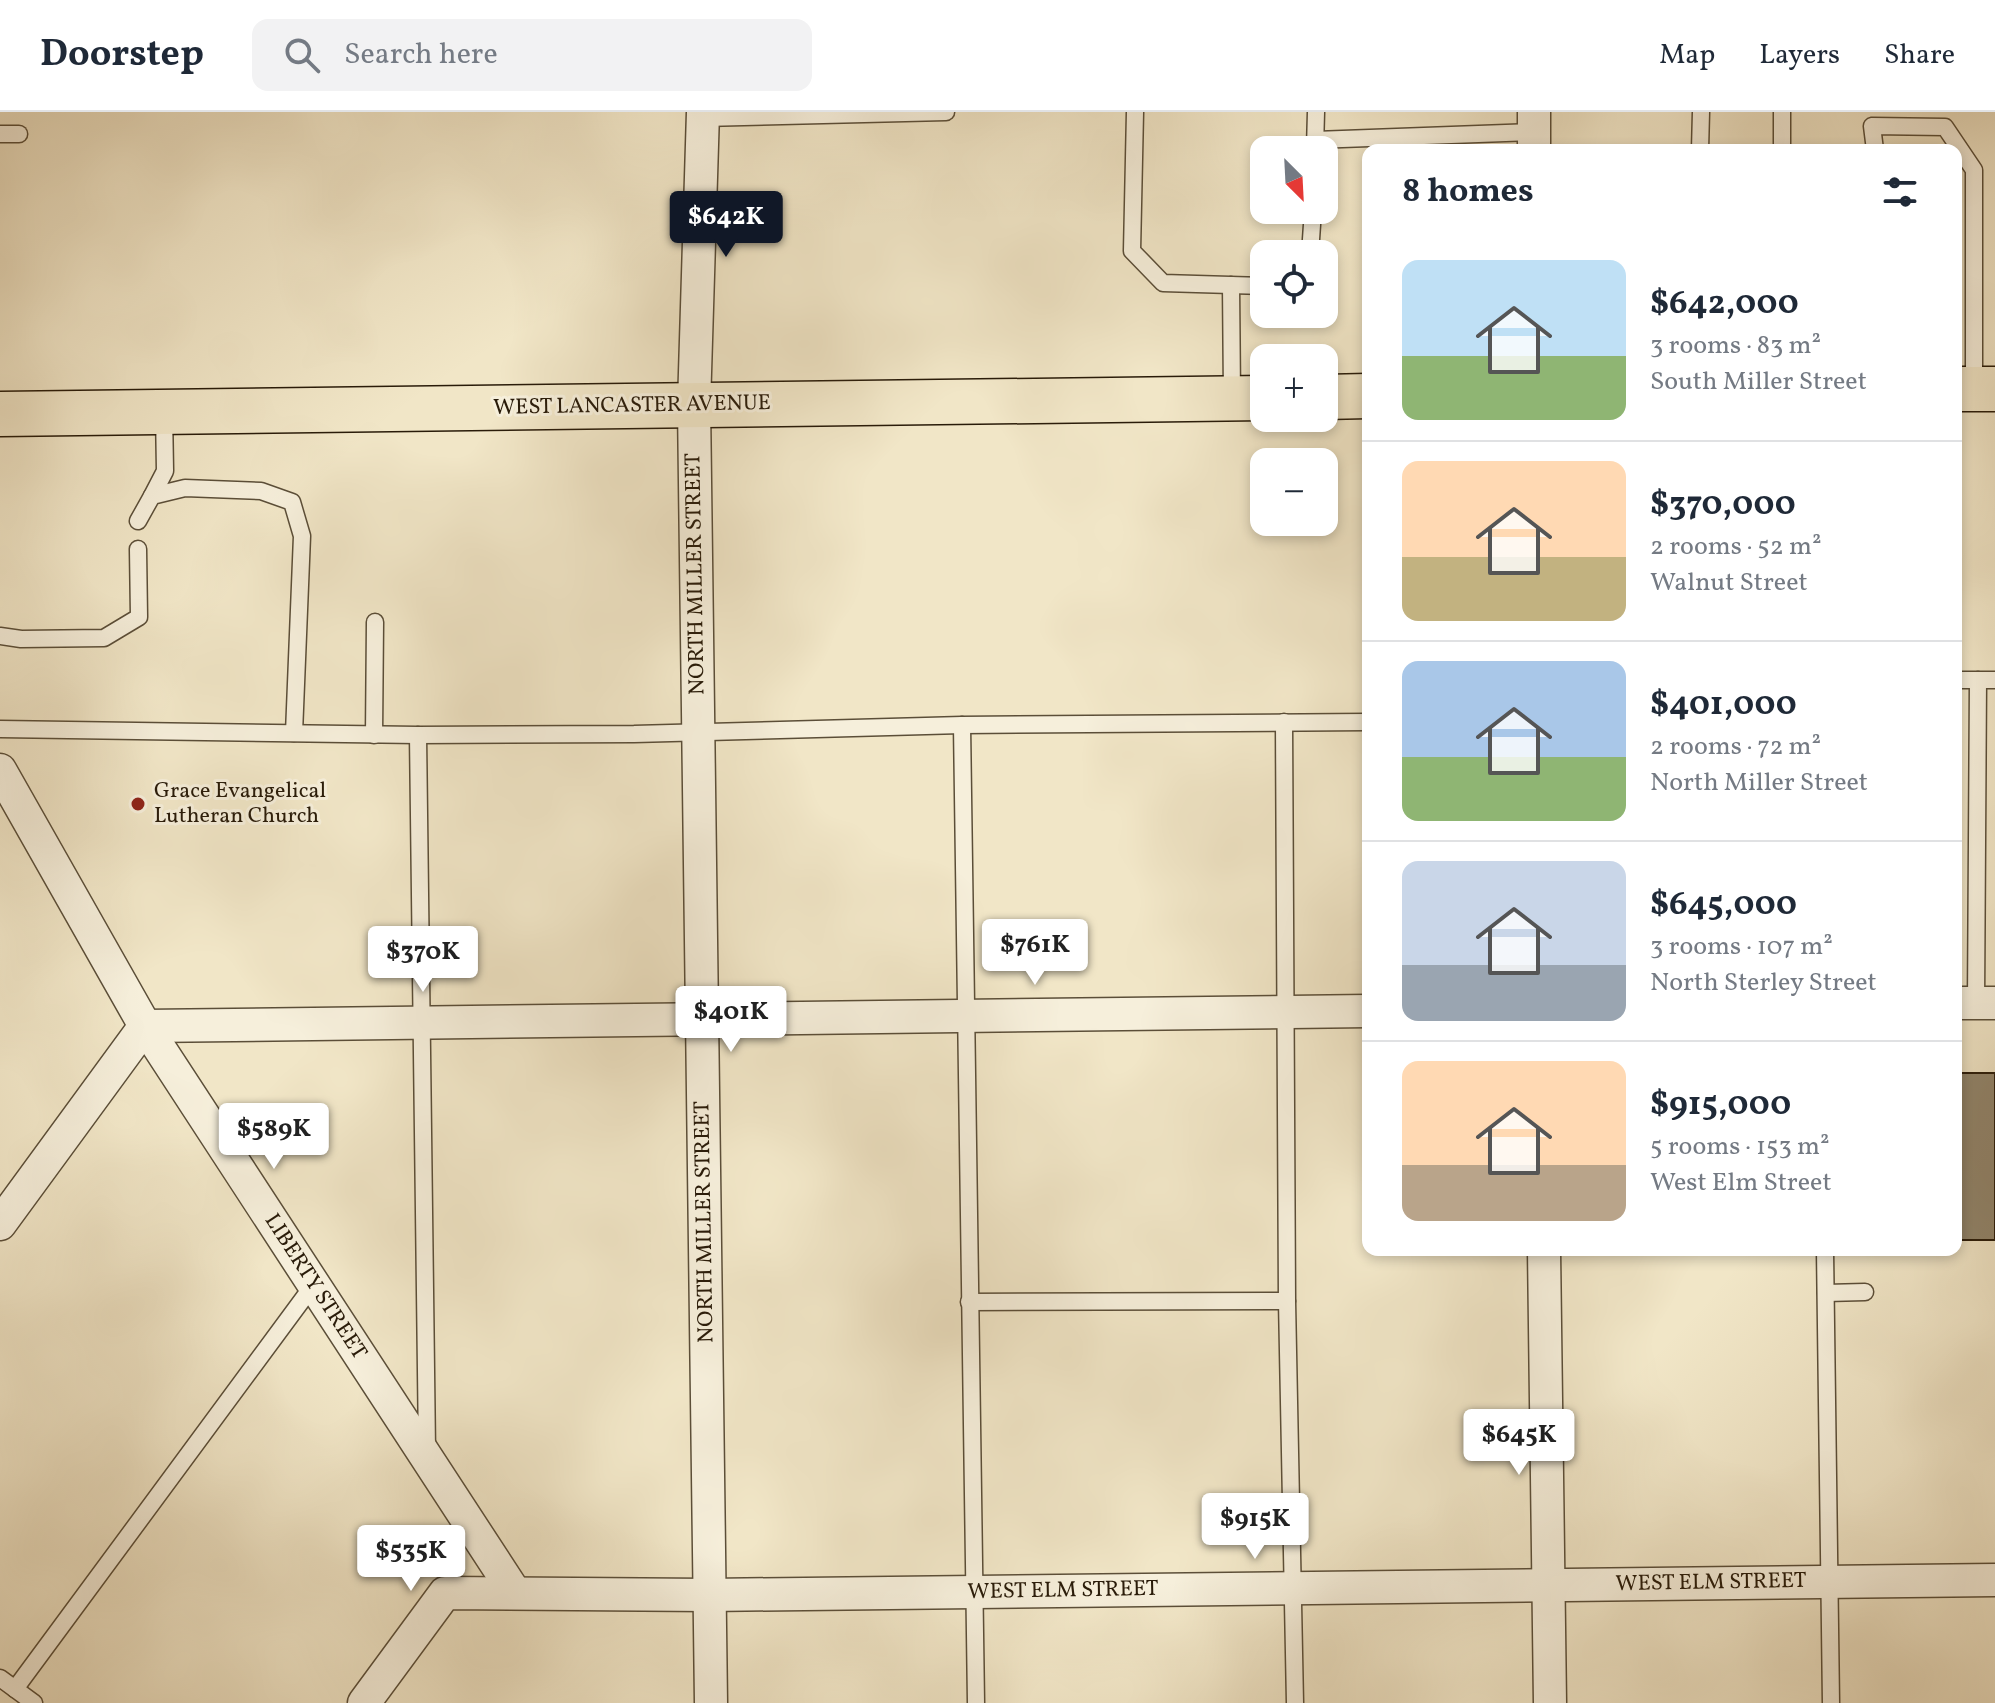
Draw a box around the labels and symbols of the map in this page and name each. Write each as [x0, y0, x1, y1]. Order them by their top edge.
north arrow [1250, 136, 1338, 224]
pin: $642K [670, 191, 782, 259]
street label: WEST LANCASTER AVENUE [493, 388, 771, 424]
street label: NORTH MILLER STREET [678, 453, 714, 695]
place label: Grace Evangelical Lutheran Church [154, 776, 326, 832]
marker: Grace Evangelical Lutheran Church [129, 795, 147, 813]
pin: $761K [979, 919, 1091, 987]
pin: $370K [367, 926, 479, 994]
pin: $401K [675, 986, 787, 1054]
street label: NORTH MILLER STREET [687, 1101, 723, 1343]
pin: $589K [218, 1103, 330, 1171]
street label: LIBERTY STREET [256, 1208, 374, 1366]
pin: $645K [1463, 1409, 1575, 1477]
pin: $915K [1199, 1493, 1311, 1561]
pin: $535K [355, 1525, 467, 1593]
street label: WEST ELM STREET [1615, 1566, 1807, 1600]
street label: WEST ELM STREET [967, 1574, 1159, 1608]

